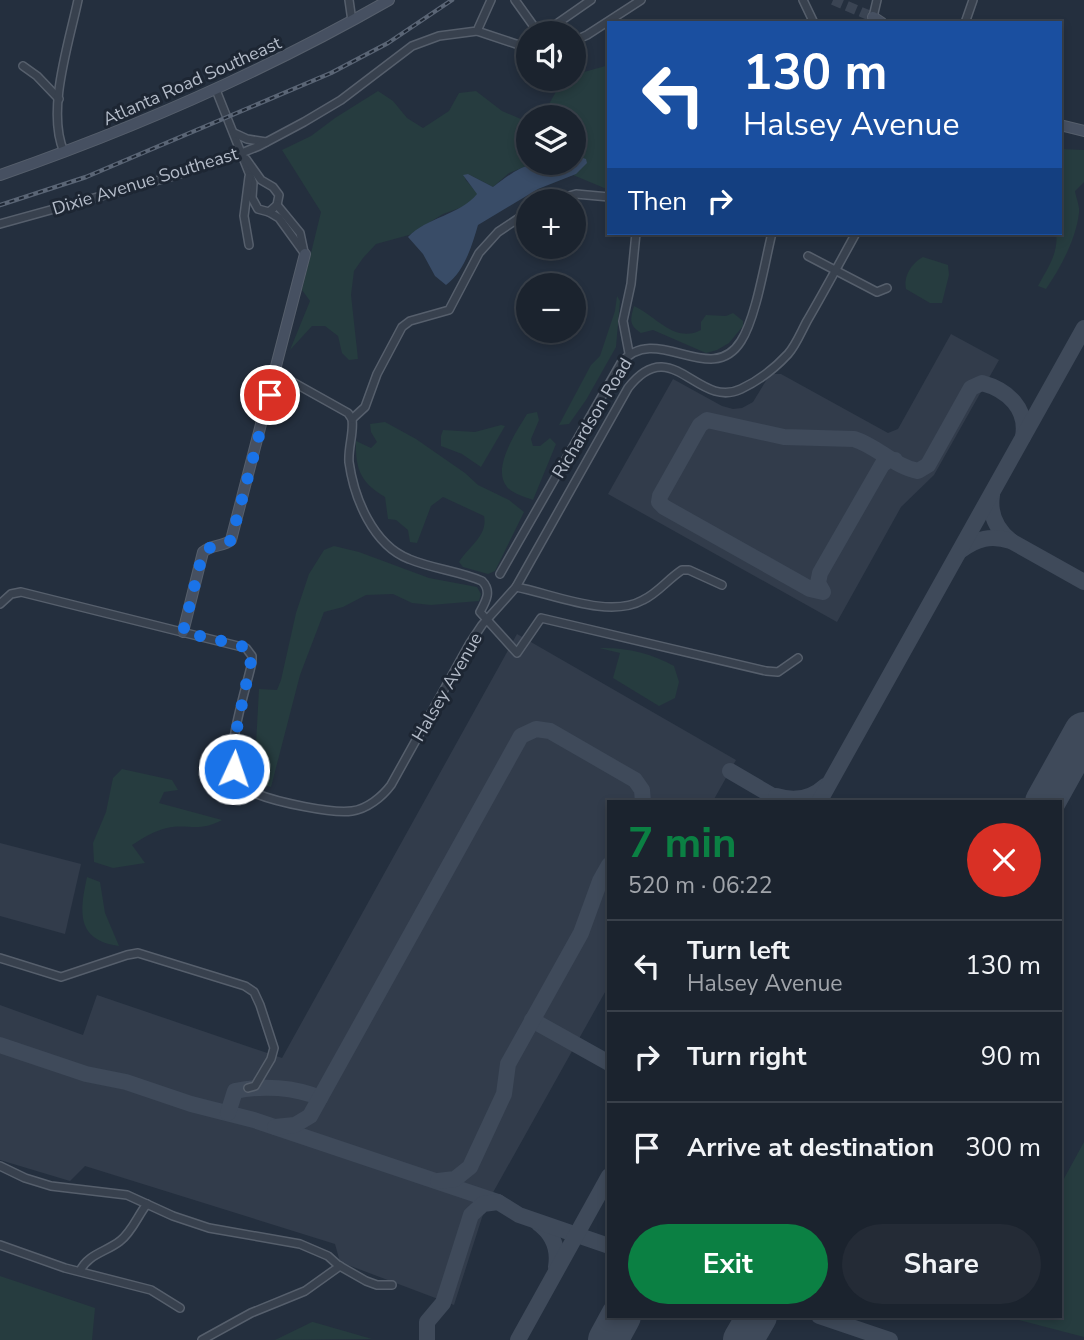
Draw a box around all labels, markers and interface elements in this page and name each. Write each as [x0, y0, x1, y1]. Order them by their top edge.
map controls [516, 21, 586, 343]
button: sound [516, 21, 586, 91]
street label: Atlanta Road Southeast [99, 31, 286, 131]
text: 130 m [743, 39, 887, 106]
icon: left [628, 49, 719, 140]
text: Halsey Avenue [743, 103, 959, 146]
button: layers [516, 105, 586, 175]
street label: Dixie Avenue Southeast [49, 141, 241, 221]
icon: right [701, 182, 739, 220]
text: Then [628, 184, 687, 219]
button: + [516, 189, 586, 259]
button: − [516, 273, 586, 343]
street label: Richardson Road [547, 353, 637, 483]
pin [240, 365, 300, 425]
icon: arrive [251, 376, 289, 414]
street label: Halsey Avenue [406, 628, 488, 746]
position arrow [197, 732, 271, 806]
text: 7 min [628, 815, 737, 872]
button: close [967, 823, 1041, 897]
text: 520 m · 06:22 [628, 870, 773, 901]
text: Turn left [687, 933, 790, 968]
icon: left [628, 947, 666, 985]
text: 130 m [965, 948, 1041, 983]
text: Halsey Avenue [687, 968, 843, 999]
icon: right [628, 1038, 666, 1076]
text: Turn right [687, 1039, 806, 1074]
text: 90 m [981, 1039, 1041, 1074]
icon: arrive [628, 1129, 666, 1167]
text: Arrive at destination [687, 1130, 934, 1165]
text: 300 m [965, 1130, 1041, 1165]
button: Exit [628, 1224, 828, 1304]
button: Share [842, 1224, 1041, 1304]

